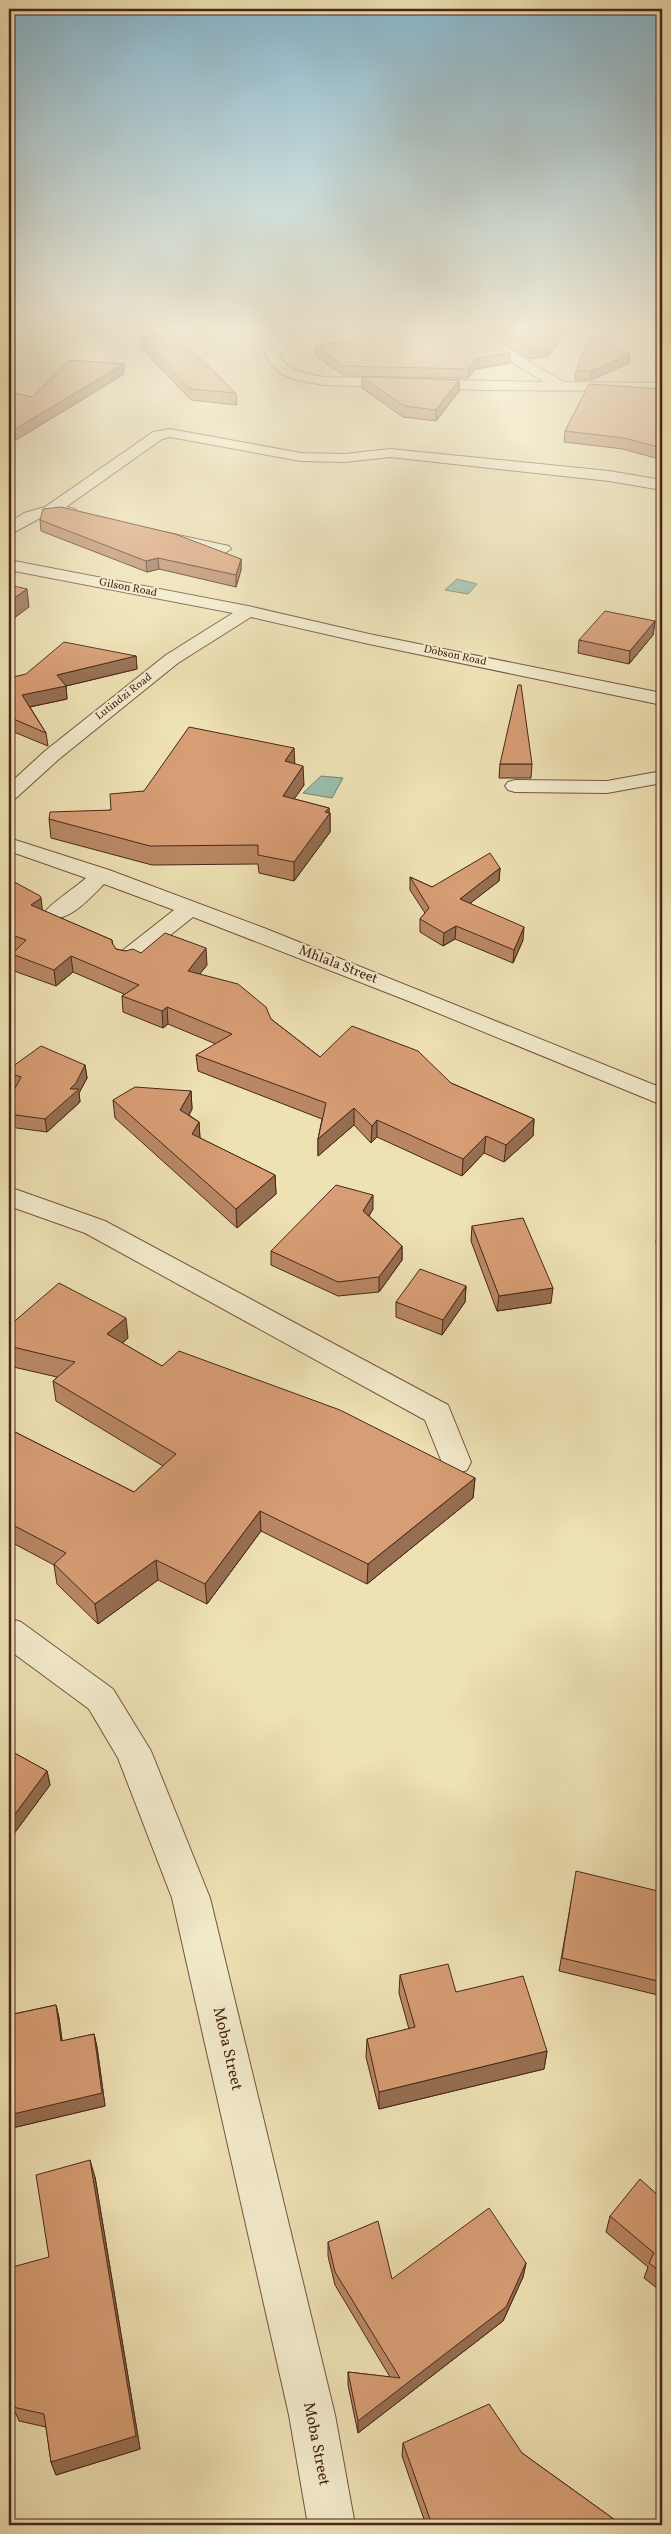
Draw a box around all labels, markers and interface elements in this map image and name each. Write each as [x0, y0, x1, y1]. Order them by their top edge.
street label: Gilson Road [98, 575, 158, 601]
street label: Dobson Road [422, 642, 488, 670]
street label: Lutindzi Road [93, 670, 155, 724]
street label: Mhlala Street [296, 941, 380, 989]
street label: Moba Street [207, 2005, 247, 2093]
street label: Moba Street [297, 2400, 335, 2488]

